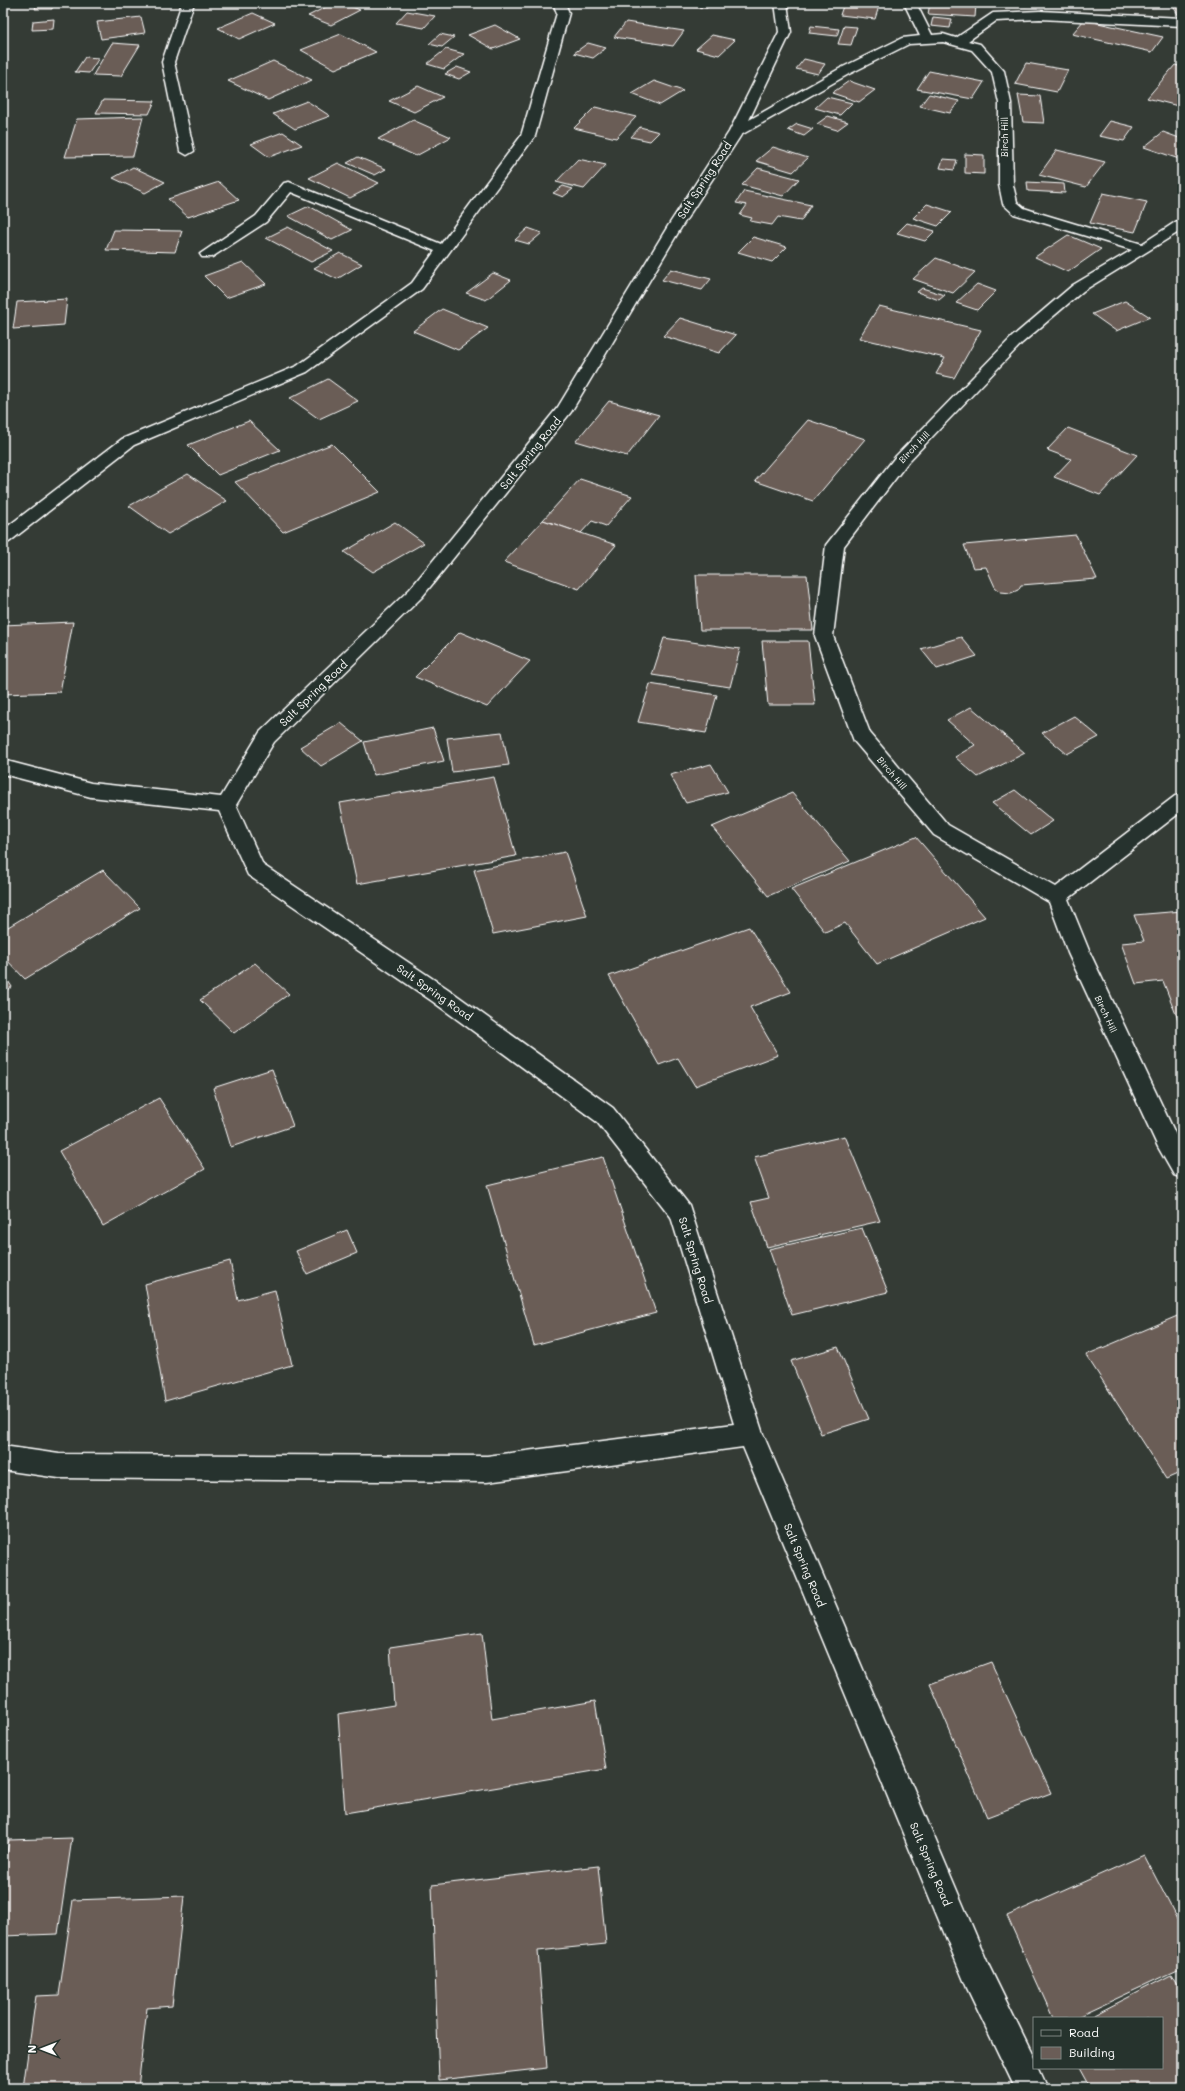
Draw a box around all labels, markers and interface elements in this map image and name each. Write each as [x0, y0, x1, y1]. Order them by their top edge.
street label: Birch Hill [999, 117, 1010, 157]
street label: Salt Spring Road [673, 138, 735, 222]
street label: Salt Spring Road [496, 414, 564, 492]
street label: Birch Hill [896, 429, 932, 465]
street label: Salt Spring Road [276, 657, 350, 729]
street label: Birch Hill [875, 754, 909, 792]
street label: Salt Spring Road [394, 960, 476, 1024]
street label: Birch Hill [1093, 994, 1119, 1034]
street label: Salt Spring Road [676, 1215, 716, 1305]
street label: Salt Spring Road [781, 1521, 829, 1609]
street label: Salt Spring Road [907, 1820, 955, 1908]
legend [1033, 2017, 1163, 2069]
text: Road [1069, 2024, 1099, 2040]
north arrow [22, 2029, 62, 2069]
text: Building [1069, 2044, 1115, 2060]
text: N [24, 2045, 39, 2053]

